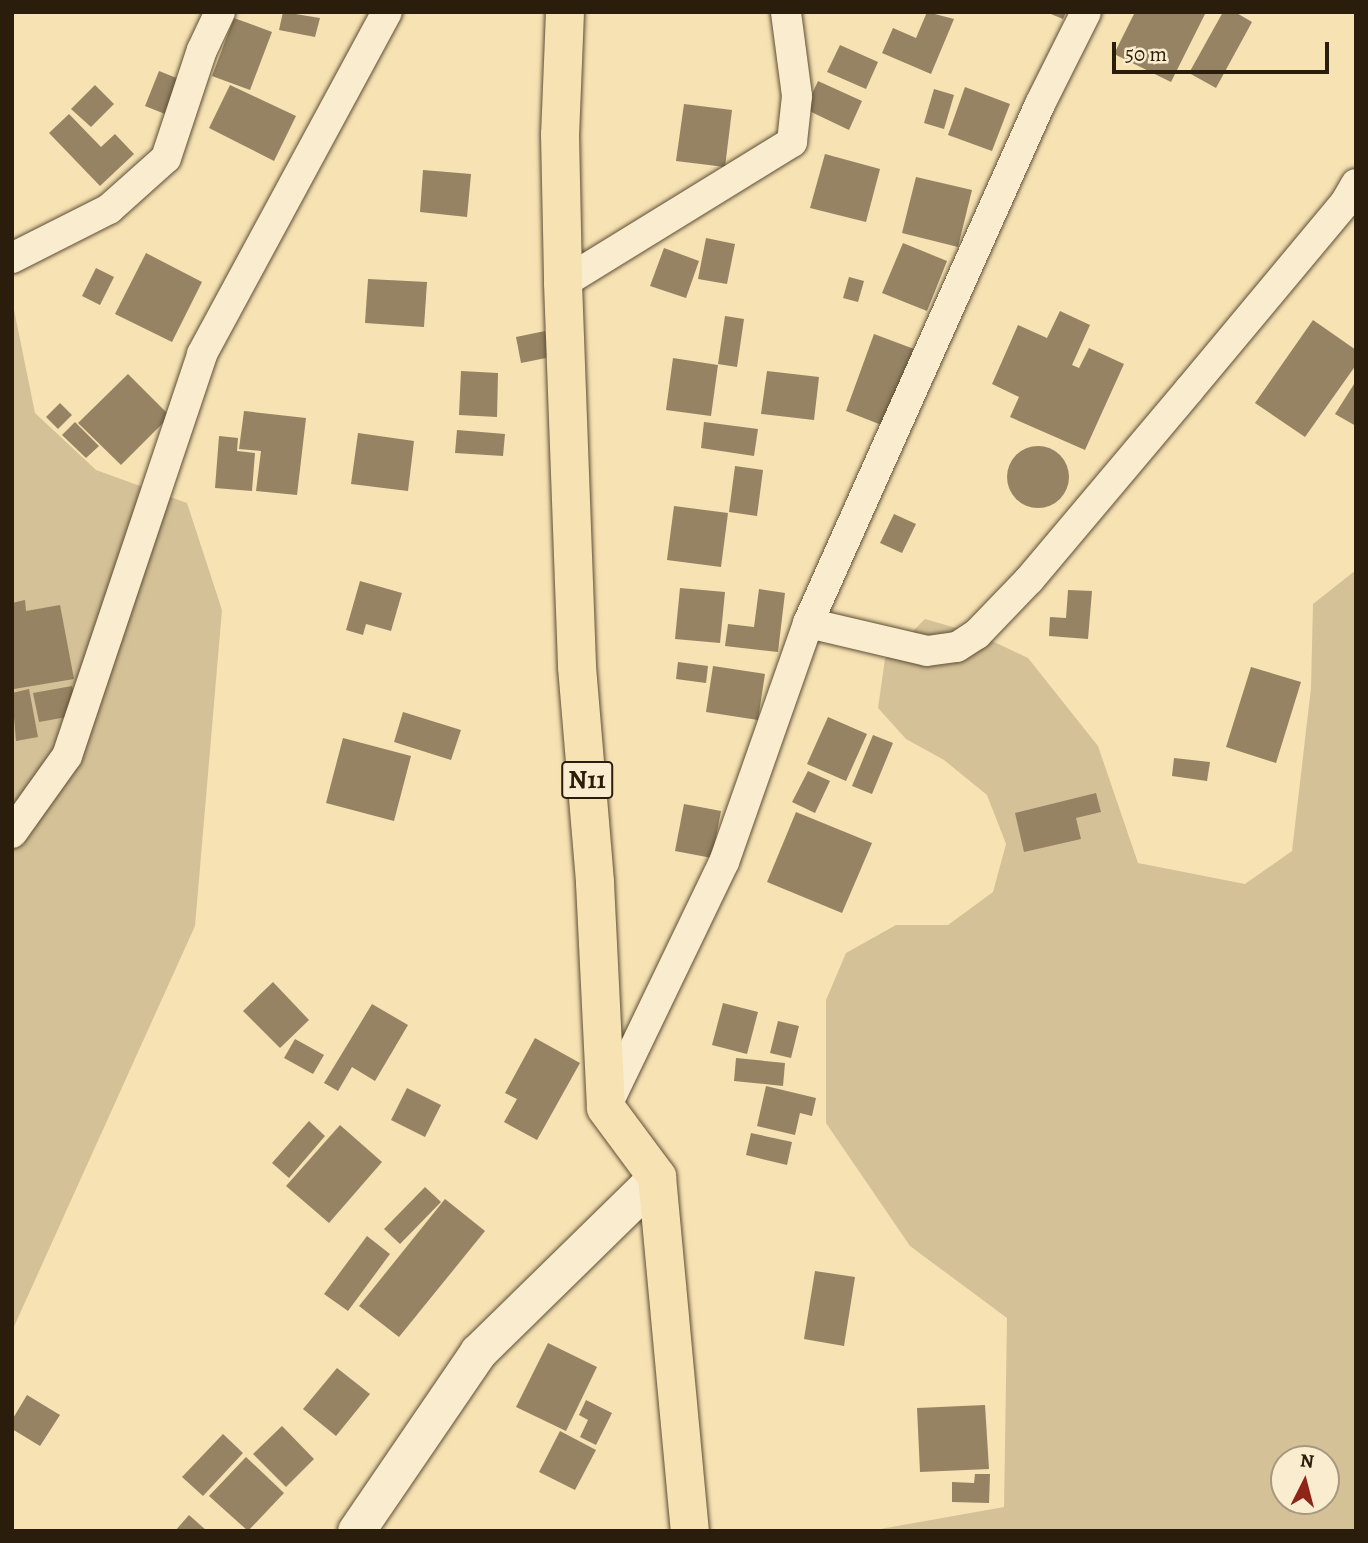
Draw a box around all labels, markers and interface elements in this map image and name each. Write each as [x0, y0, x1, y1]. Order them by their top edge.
scale bar [1116, 28, 1333, 72]
text: 50 m [1125, 40, 1167, 68]
road number: N11 [561, 758, 613, 802]
north arrow [1270, 1445, 1340, 1515]
text: N [1299, 1447, 1315, 1475]

